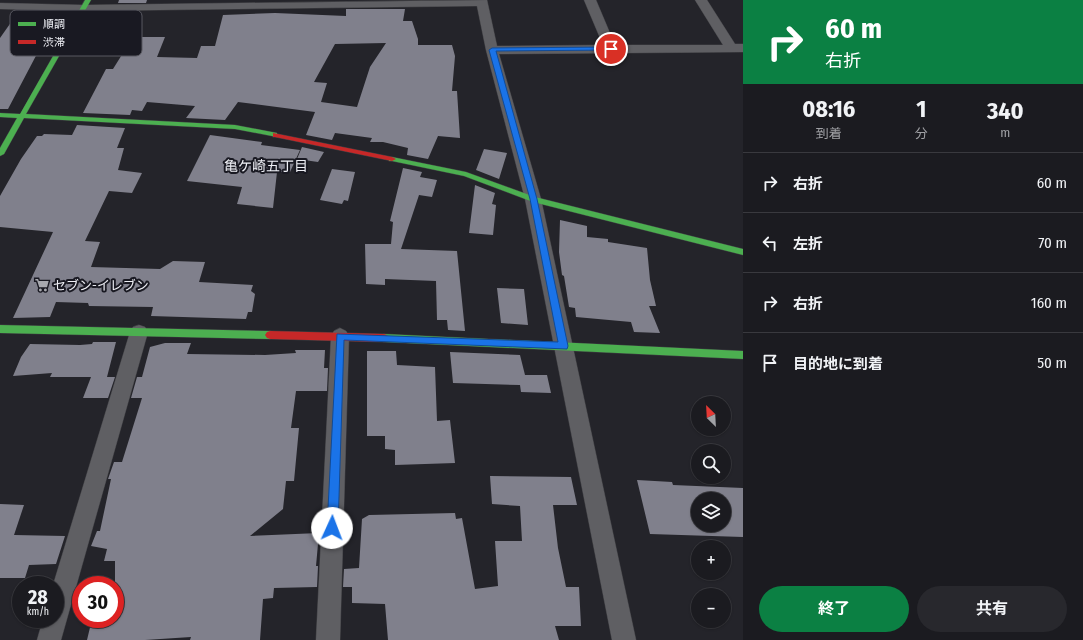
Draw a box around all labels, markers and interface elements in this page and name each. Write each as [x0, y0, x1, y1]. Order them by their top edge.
legend [10, 10, 142, 56]
text: 60 m [825, 12, 882, 45]
icon: right [759, 16, 811, 68]
text: 順調 [43, 18, 65, 31]
pin [594, 32, 628, 66]
text: 渋滞 [43, 36, 65, 49]
icon: arrive [600, 38, 622, 60]
text: 右折 [825, 50, 861, 72]
text: 08:16 [802, 95, 855, 123]
text: 1 [916, 95, 926, 123]
text: 340 [987, 97, 1024, 125]
text: m [1000, 125, 1010, 140]
text: 到着 [816, 126, 842, 141]
text: 分 [915, 126, 928, 141]
district label: 亀ケ崎五丁目 [224, 158, 308, 175]
icon: right [759, 172, 781, 194]
text: 60 m [1037, 174, 1067, 192]
text: 右折 [793, 175, 823, 193]
icon: left [759, 232, 781, 254]
text: 70 m [1038, 234, 1067, 252]
text: 左折 [793, 235, 823, 253]
supermarket icon: セブン-イレブン [34, 277, 50, 293]
place label: セブン-イレブン [53, 278, 149, 293]
icon: right [759, 292, 781, 314]
text: 160 m [1031, 294, 1067, 312]
text: 右折 [793, 295, 823, 313]
icon: arrive [759, 352, 781, 374]
text: 50 m [1037, 354, 1067, 372]
text: 目的地に到着 [793, 355, 883, 373]
north arrow [691, 396, 731, 436]
map controls [691, 396, 731, 628]
button: search [691, 444, 731, 484]
button: layers [691, 492, 731, 532]
position arrow [311, 507, 353, 549]
button: + [691, 540, 731, 580]
speed limit sign: 30 [72, 576, 124, 628]
text: 28 [28, 585, 48, 609]
button: 終了 [759, 586, 909, 632]
button: 共有 [917, 586, 1067, 632]
button: − [691, 588, 731, 628]
text: km/h [27, 606, 49, 618]

